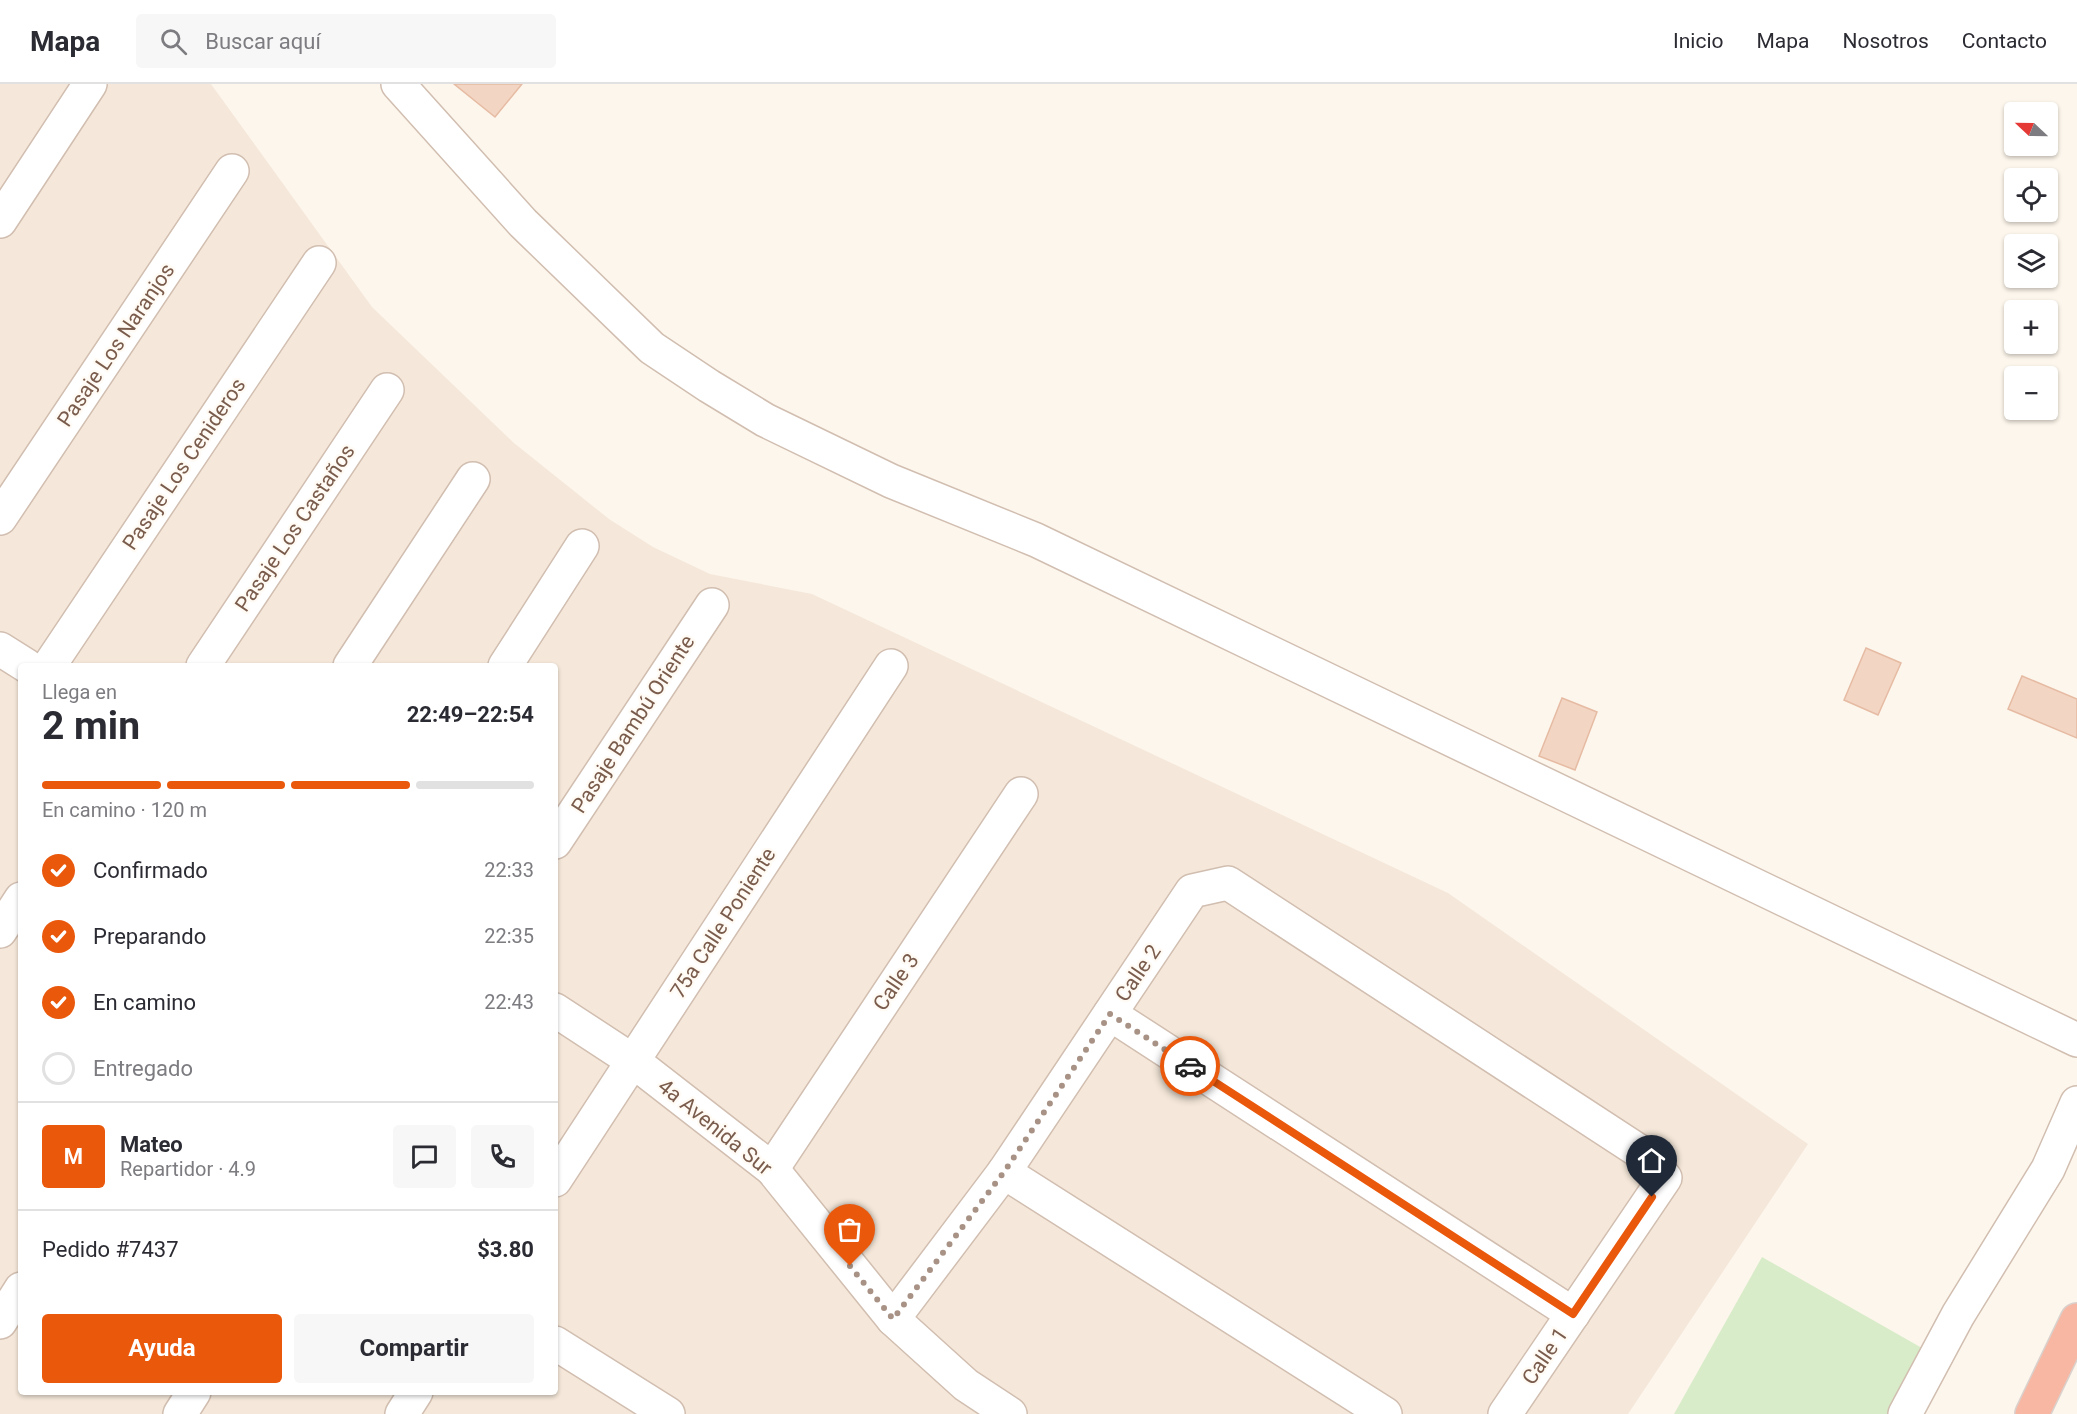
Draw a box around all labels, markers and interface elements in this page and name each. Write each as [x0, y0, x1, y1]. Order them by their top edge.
search box [136, 14, 556, 68]
text: Mapa [30, 25, 100, 58]
icon: search [157, 25, 190, 58]
text: Buscar aquí [205, 29, 321, 54]
text: Inicio [1673, 29, 1723, 53]
text: Mapa [1756, 29, 1809, 53]
text: Nosotros [1842, 29, 1929, 53]
text: Contacto [1962, 29, 2047, 53]
north arrow [2004, 102, 2058, 156]
map controls [2004, 102, 2058, 420]
button: locate [2004, 168, 2058, 222]
button: layers [2004, 234, 2058, 288]
street label: Pasaje Los Naranjos [53, 259, 179, 431]
button: + [2004, 300, 2058, 354]
button: − [2004, 366, 2058, 420]
street label: Pasaje Los Cenideros [118, 374, 250, 554]
street label: Pasaje Los Castaños [230, 440, 360, 616]
street label: Pasaje Bambú Oriente [567, 631, 699, 817]
text: Llega en [42, 680, 117, 704]
text: 22:49–22:54 [407, 702, 534, 727]
text: 2 min [42, 703, 140, 749]
text: En camino · 120 m [42, 798, 207, 822]
street label: 75a Calle Poniente [665, 843, 781, 1003]
icon: check [42, 854, 75, 887]
text: Confirmado [93, 858, 208, 883]
text: 22:33 [484, 858, 534, 882]
icon: check [42, 920, 75, 953]
text: Preparando [93, 924, 206, 949]
text: 22:35 [484, 924, 534, 948]
street label: Calle 2 [1110, 940, 1166, 1006]
street label: Calle 3 [868, 949, 924, 1015]
icon: check [42, 986, 75, 1019]
text: En camino [93, 990, 196, 1015]
text: 22:43 [484, 990, 534, 1014]
courier [1160, 1036, 1220, 1096]
icon: car [1174, 1050, 1207, 1083]
text: Entregado [93, 1056, 193, 1081]
street label: 4a Avenida Sur [653, 1074, 777, 1180]
button: chat [393, 1125, 456, 1188]
button: phone [471, 1125, 534, 1188]
text: Mateo [120, 1132, 183, 1157]
pin [1626, 1135, 1677, 1197]
text: M [64, 1144, 83, 1169]
icon: home [1635, 1144, 1668, 1177]
text: Repartidor · 4.9 [120, 1157, 256, 1181]
pin [824, 1204, 875, 1266]
icon: bag [833, 1213, 866, 1246]
text: Pedido #7437 [42, 1237, 179, 1262]
text: $3.80 [477, 1237, 534, 1262]
button: Ayuda [42, 1314, 282, 1383]
button: Compartir [294, 1314, 534, 1383]
street label: Calle 1 [1517, 1323, 1573, 1389]

